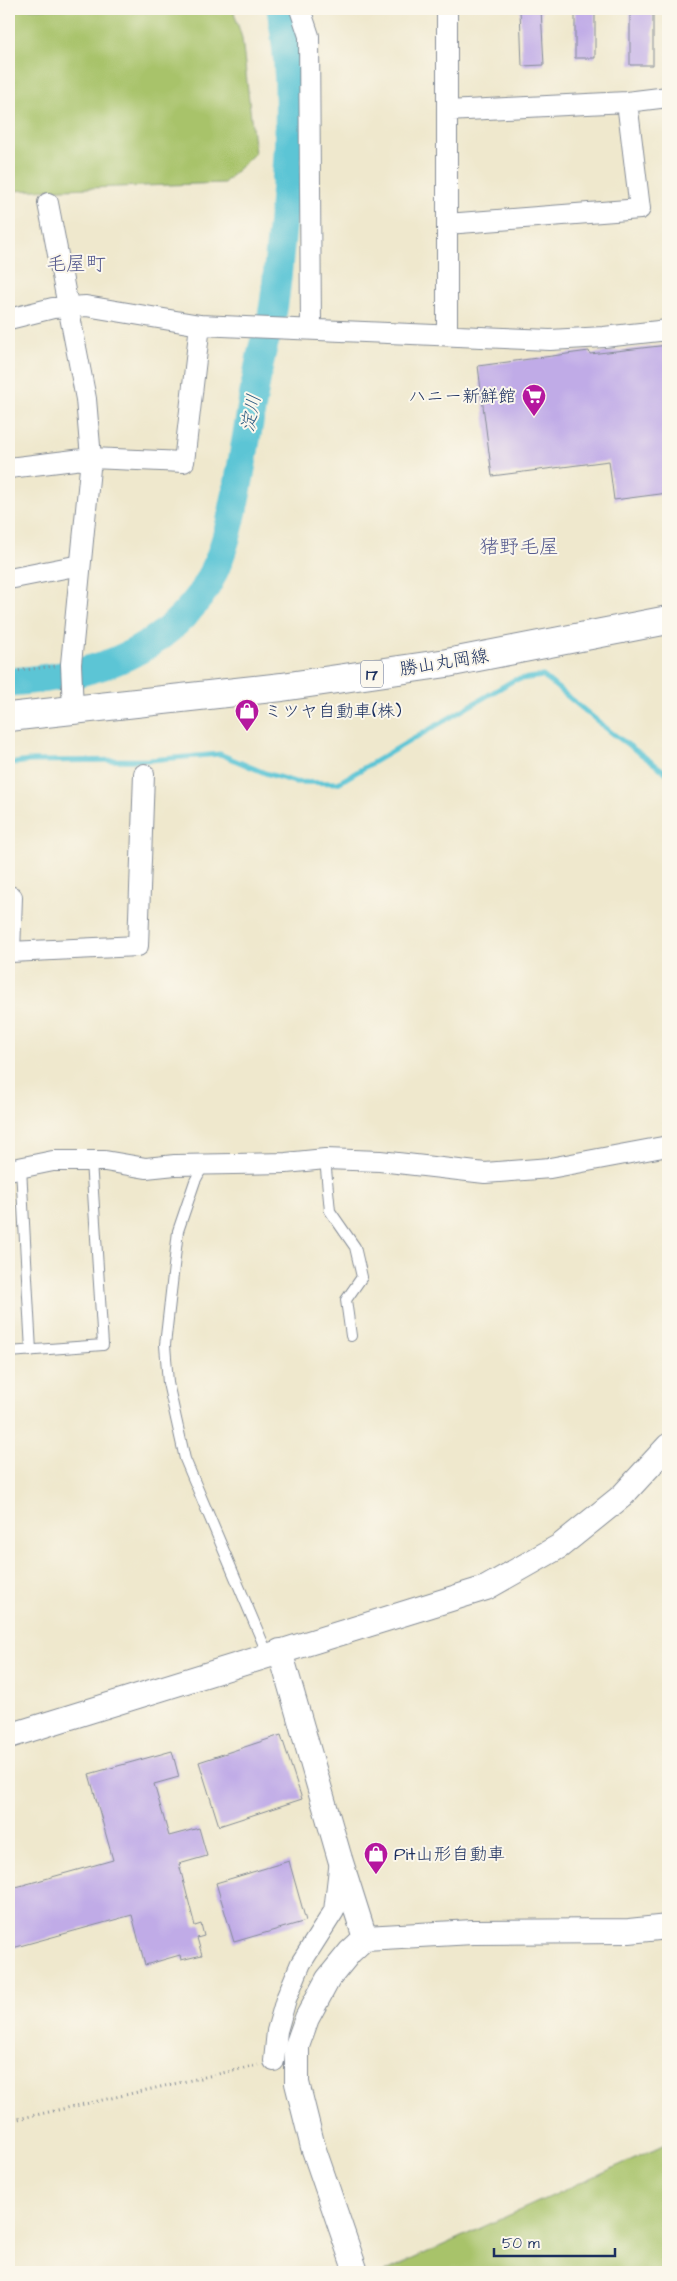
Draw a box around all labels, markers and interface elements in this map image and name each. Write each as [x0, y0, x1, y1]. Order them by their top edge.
district label: 毛屋町 [46, 250, 106, 278]
supermarket icon: ハニー新鮮館 [521, 383, 547, 417]
place label: ハニー新鮮館 [408, 384, 516, 409]
water label: 淀川 [235, 392, 268, 435]
district label: 猪野毛屋 [479, 533, 559, 561]
street label: 勝山丸岡線 [398, 643, 490, 682]
road number: 17 [361, 661, 383, 688]
shop icon: ミツヤ自動車(株) [234, 698, 260, 732]
place label: ミツヤ自動車(株) [264, 699, 402, 724]
shop icon: Pit山形自動車 [363, 1841, 389, 1875]
place label: Pit山形自動車 [394, 1842, 505, 1867]
scale bar [494, 2226, 616, 2258]
text: 50 m [502, 2233, 540, 2254]

